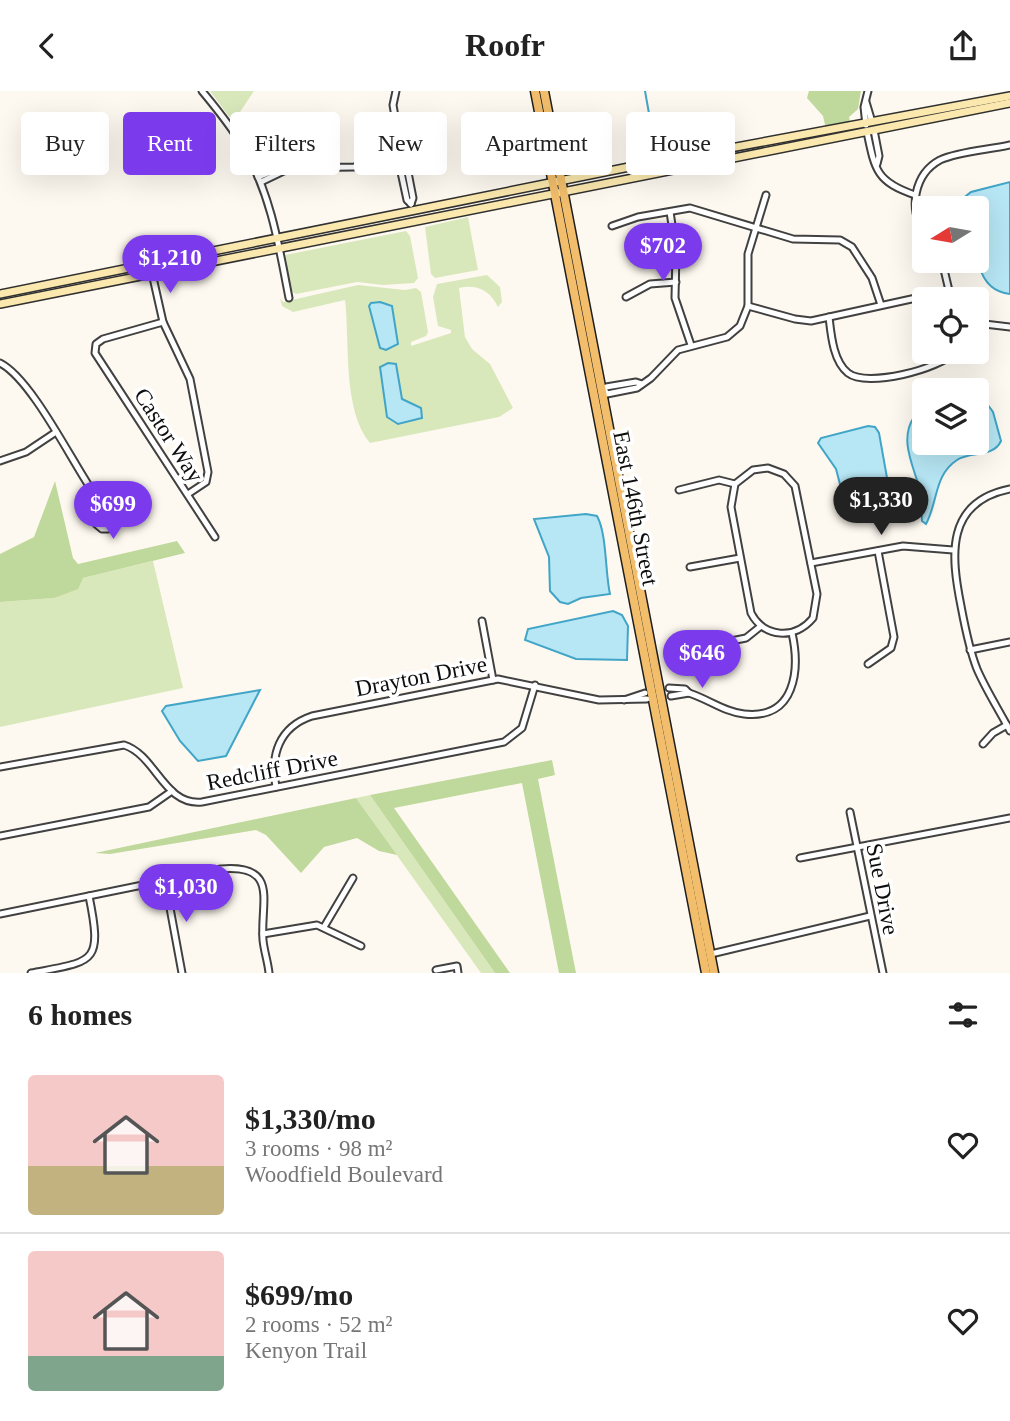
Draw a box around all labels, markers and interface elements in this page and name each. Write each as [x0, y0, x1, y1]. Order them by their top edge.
icon: back [28, 27, 66, 65]
text: Roofr [465, 27, 545, 63]
icon: share [944, 27, 982, 65]
chip: Buy [21, 112, 109, 175]
chip: Rent [123, 112, 216, 175]
chip: Filters [230, 112, 340, 175]
chip: New [354, 112, 447, 175]
chip: Apartment [461, 112, 612, 175]
chip: House [626, 112, 735, 175]
north arrow [912, 196, 989, 273]
map controls [912, 196, 989, 455]
pin: $702 [622, 223, 704, 283]
text: $702 [640, 233, 686, 258]
pin: $1,210 [113, 235, 227, 295]
text: $1,210 [138, 245, 202, 270]
button: locate [912, 287, 989, 364]
button: layers [912, 378, 989, 455]
street label: Castor Way [129, 384, 208, 487]
street label: East 146th Street [608, 429, 663, 588]
pin: $1,330 [824, 477, 938, 537]
pin: $699 [72, 482, 154, 541]
text: $1,330 [849, 487, 913, 512]
text: $699 [90, 491, 136, 516]
pin: $646 [661, 631, 743, 690]
text: $646 [679, 640, 725, 665]
street label: Drayton Drive [353, 651, 489, 701]
street label: Redcliff Drive [204, 746, 340, 795]
street label: Sue Drive [861, 841, 904, 937]
pin: $1,030 [129, 865, 243, 924]
text: $1,030 [154, 874, 218, 899]
icon: filters [944, 996, 982, 1034]
text: 6 homes [28, 998, 132, 1031]
text: $1,330/mo [245, 1102, 376, 1135]
icon: home [84, 1103, 168, 1187]
icon: heart [944, 1126, 982, 1164]
text: 3 rooms · 98 m² [245, 1136, 392, 1161]
text: Woodfield Boulevard [245, 1162, 443, 1187]
text: $699/mo [245, 1278, 353, 1311]
icon: home [84, 1279, 168, 1363]
icon: heart [944, 1302, 982, 1340]
text: 2 rooms · 52 m² [245, 1312, 392, 1337]
text: Kenyon Trail [245, 1338, 367, 1363]

